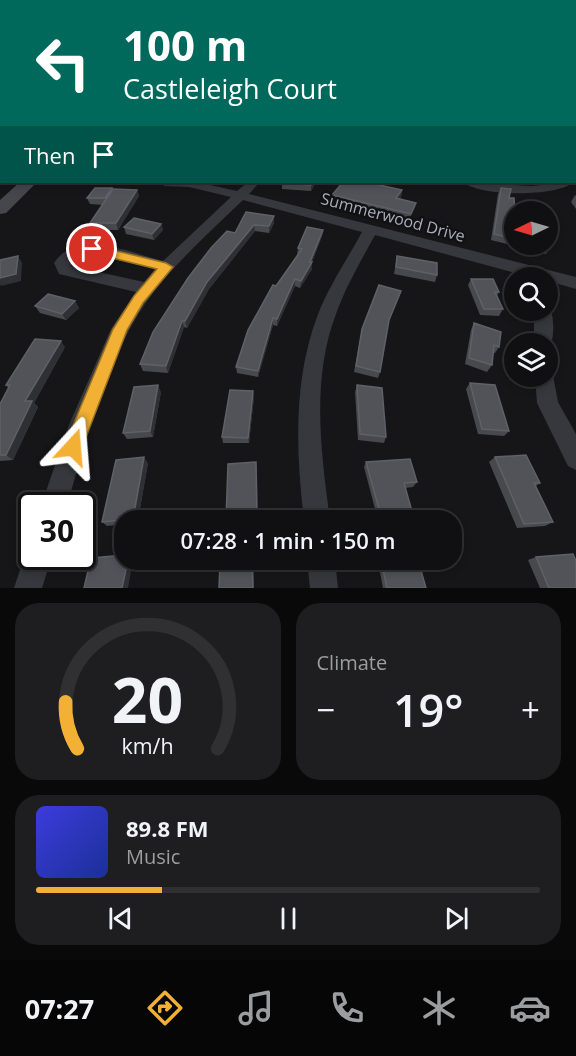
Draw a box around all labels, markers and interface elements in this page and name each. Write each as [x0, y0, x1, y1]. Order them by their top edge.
text: 100 m [123, 16, 247, 73]
icon: left [24, 24, 102, 102]
text: Castleleigh Court [123, 70, 337, 107]
icon: arrive [87, 138, 120, 171]
text: Then [24, 140, 75, 170]
street label: Summerwood Drive [318, 187, 468, 247]
north arrow [504, 201, 558, 255]
map controls [504, 201, 558, 387]
pin [66, 223, 117, 274]
icon: arrive [75, 232, 108, 265]
button: search [504, 267, 558, 321]
button: layers [504, 333, 558, 387]
position arrow [41, 415, 105, 479]
speed limit sign: 30 [18, 492, 96, 570]
text: 07:28 · 1 min · 150 m [180, 525, 396, 555]
text: Climate [317, 649, 387, 676]
text: 20 [112, 656, 183, 741]
text: 19° [393, 679, 464, 740]
text: − [317, 687, 335, 732]
text: + [521, 687, 540, 732]
text: km/h [122, 731, 174, 760]
text: 89.8 FM [126, 813, 209, 843]
text: Music [126, 843, 180, 870]
icon: previous [104, 902, 137, 935]
icon: pause [272, 902, 305, 935]
icon: next [440, 902, 473, 935]
icon: directions [144, 987, 186, 1029]
icon: music [235, 987, 277, 1029]
icon: phone [326, 987, 368, 1029]
icon: climate [418, 987, 460, 1029]
icon: car [509, 987, 551, 1029]
text: 07:27 [25, 990, 94, 1027]

